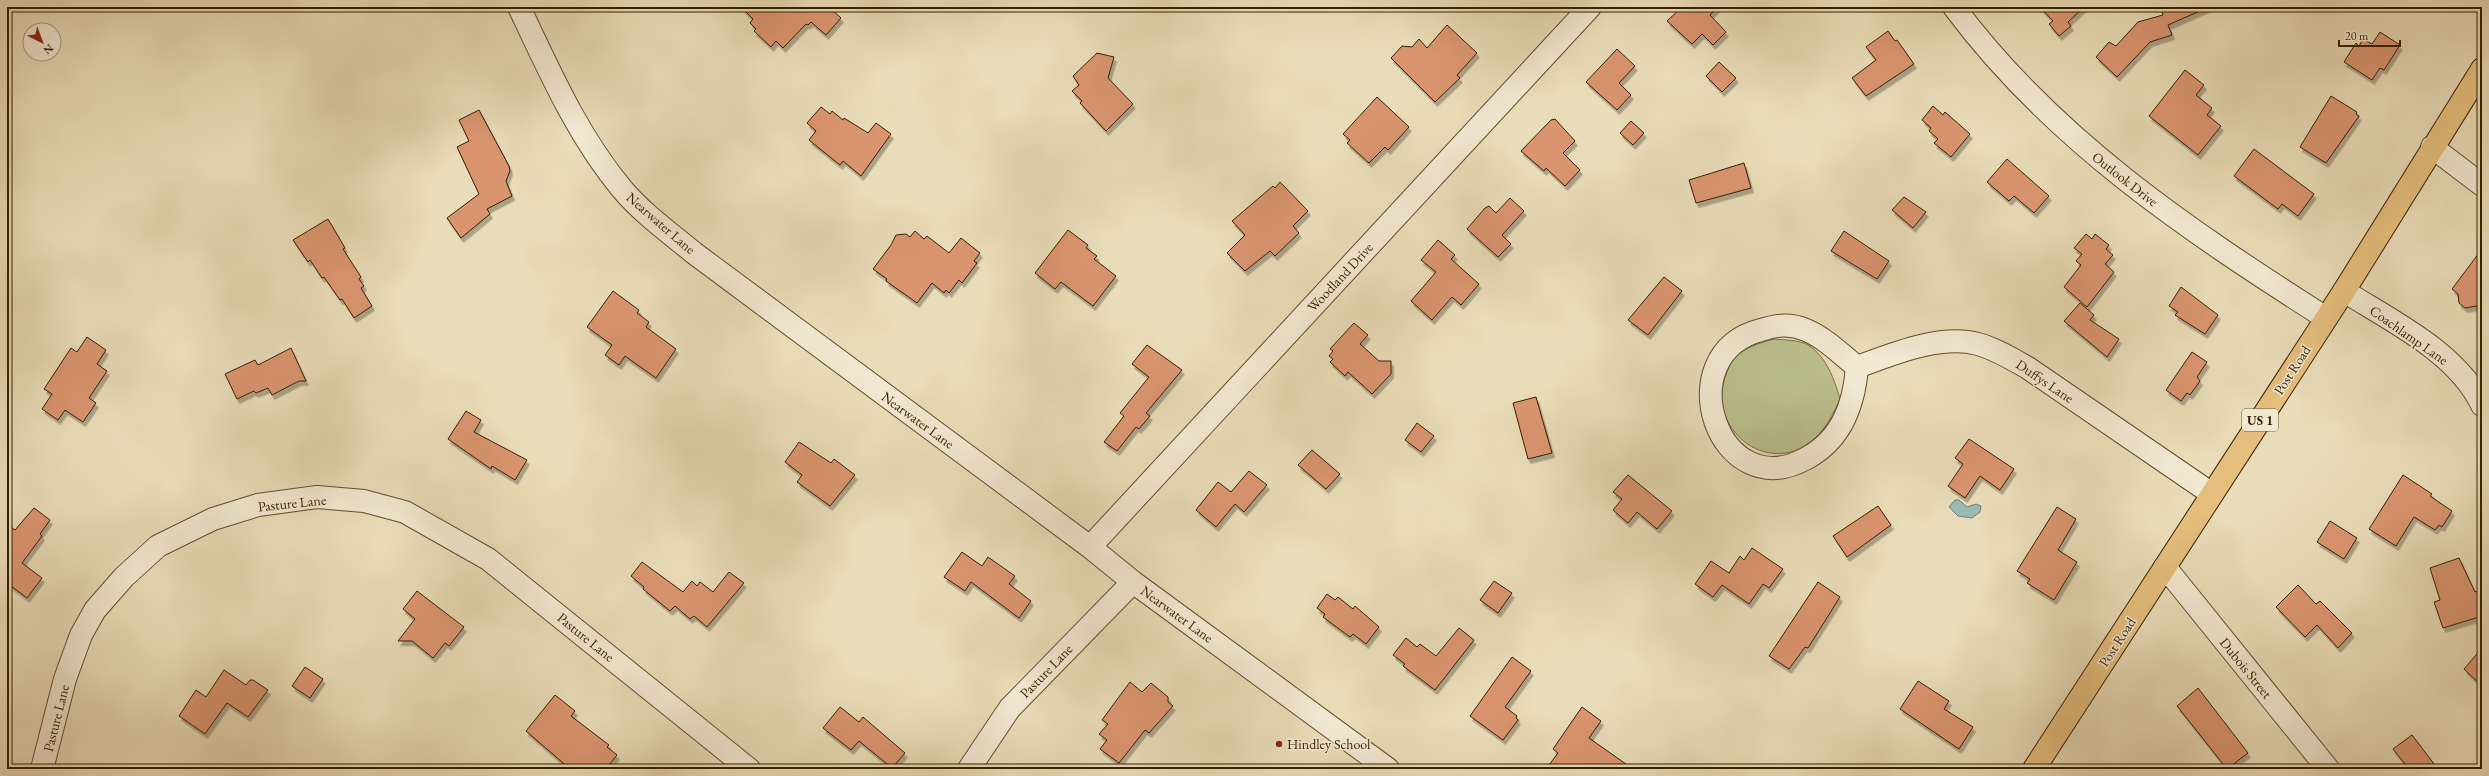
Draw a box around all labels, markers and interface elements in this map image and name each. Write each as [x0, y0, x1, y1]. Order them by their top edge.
north arrow [22, 22, 62, 62]
scale bar [2339, 22, 2400, 48]
text: 20 m [2345, 28, 2369, 44]
text: N [41, 41, 57, 58]
street label: Outlook Drive [2088, 148, 2162, 211]
street label: Nearwater Lane [623, 188, 700, 258]
street label: Woodland Drive [1303, 238, 1377, 316]
street label: Coachlamp Lane [2366, 301, 2452, 369]
street label: Post Road [2269, 341, 2315, 398]
street label: Duffys Lane [2013, 355, 2078, 407]
street label: Nearwater Lane [878, 388, 958, 453]
road number: US 1 [2242, 409, 2278, 431]
street label: Pasture Lane [257, 490, 328, 516]
street label: Nearwater Lane [1137, 582, 1217, 647]
street label: Pasture Lane [554, 608, 619, 666]
street label: Post Road [2094, 613, 2140, 670]
street label: Dubois Street [2216, 634, 2277, 703]
street label: Pasture Lane [1016, 640, 1077, 702]
street label: Pasture Lane [39, 682, 73, 753]
place label: Hindley School [1287, 735, 1371, 753]
marker: Hindley School [1274, 739, 1284, 749]

